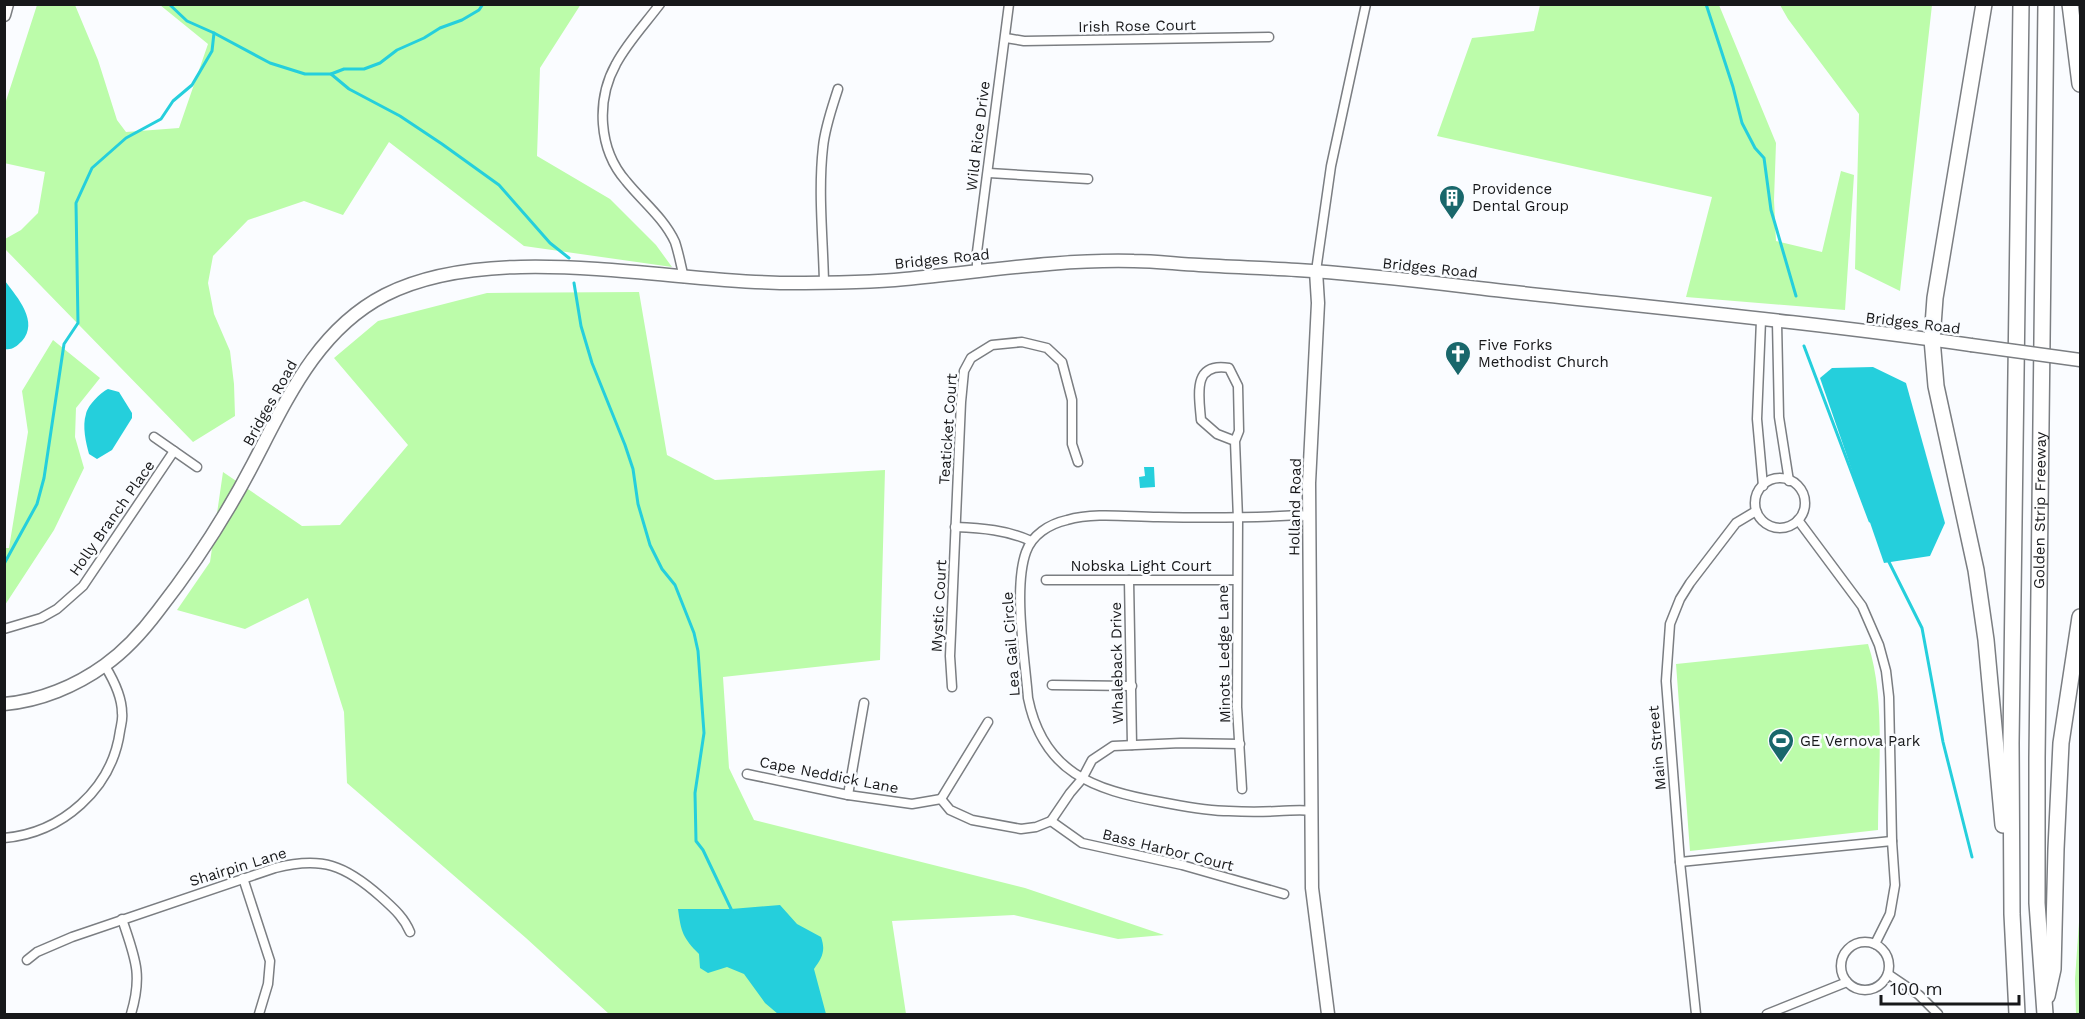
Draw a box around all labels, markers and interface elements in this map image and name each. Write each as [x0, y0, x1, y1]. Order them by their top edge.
street label: Irish Rose Court [1078, 16, 1197, 36]
street label: Wild Rice Drive [962, 80, 994, 192]
place label: Providence Dental Group [1472, 180, 1569, 215]
building icon: Providence Dental Group [1437, 183, 1467, 221]
street label: Bridges Road [894, 245, 990, 273]
street label: Bridges Road [1382, 254, 1478, 282]
street label: Bridges Road [1864, 308, 1962, 338]
place label: Five Forks Methodist Church [1478, 336, 1609, 371]
church icon: Five Forks Methodist Church [1443, 339, 1473, 377]
street label: Bridges Road [239, 357, 301, 449]
street label: Teaticket Court [935, 372, 961, 485]
street label: Golden Strip Freeway [2030, 431, 2050, 589]
street label: Holly Branch Place [65, 457, 159, 579]
street label: Holland Road [1285, 458, 1305, 556]
street label: Nobska Light Court [1071, 557, 1212, 575]
street label: Mystic Court [928, 559, 950, 653]
street label: Minots Ledge Lane [1214, 585, 1234, 723]
street label: Lea Gail Circle [998, 591, 1024, 697]
street label: Whaleback Drive [1107, 602, 1127, 724]
street label: Main Street [1644, 704, 1670, 791]
sports icon: GE Vernova Park [1766, 726, 1796, 764]
place label: GE Vernova Park [1800, 732, 1921, 750]
street label: Cape Neddick Lane [758, 753, 900, 797]
street label: Bass Harbor Court [1101, 825, 1236, 875]
street label: Shairpin Lane [187, 844, 289, 890]
scale bar [1881, 968, 2019, 1006]
text: 100 m [1890, 978, 1943, 999]

